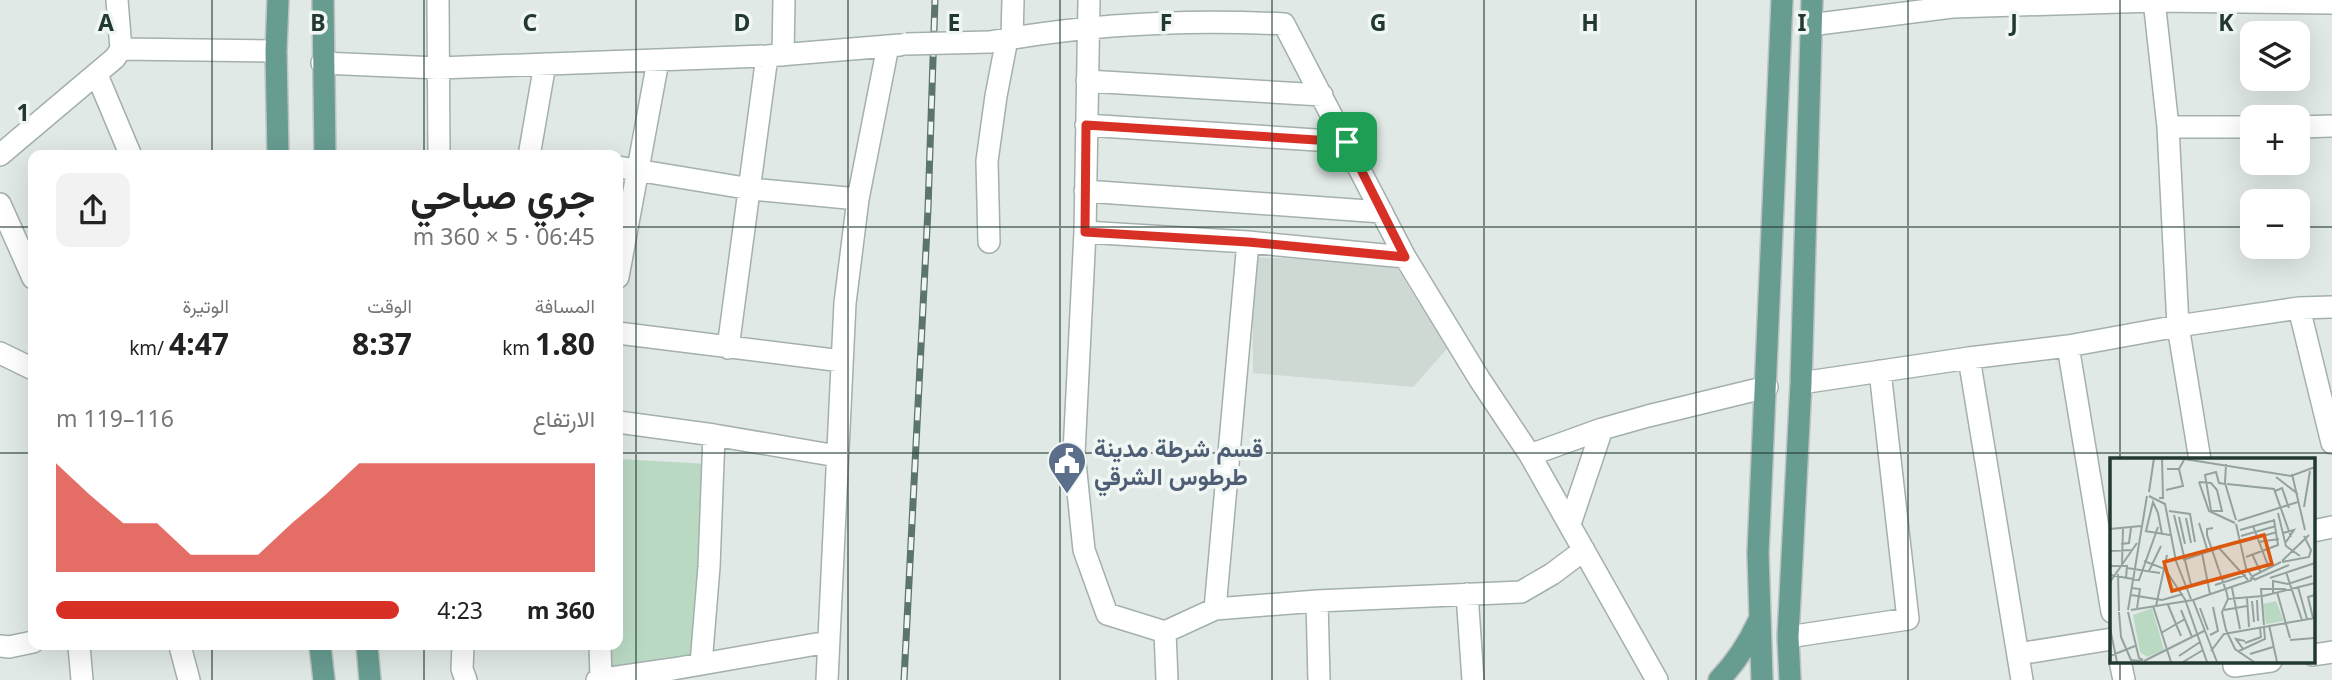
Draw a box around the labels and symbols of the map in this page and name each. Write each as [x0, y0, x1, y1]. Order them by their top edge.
text: A [98, 6, 114, 38]
text: B [310, 6, 326, 38]
text: C [523, 6, 538, 38]
text: D [734, 6, 750, 38]
text: E [948, 6, 960, 38]
text: F [1160, 6, 1172, 38]
text: G [1370, 6, 1386, 38]
text: H [1581, 6, 1599, 38]
text: I [1798, 6, 1807, 38]
text: J [2008, 6, 2018, 38]
text: K [2218, 6, 2234, 38]
text: 1 [16, 96, 30, 128]
pin [1317, 112, 1377, 172]
place label: قسم شرطة مدينة طرطوس الشرقي [1094, 431, 1263, 497]
public building icon: قسم شرطة مدينة طرطوس الشرقي [1046, 440, 1088, 495]
inset map [2110, 458, 2314, 662]

